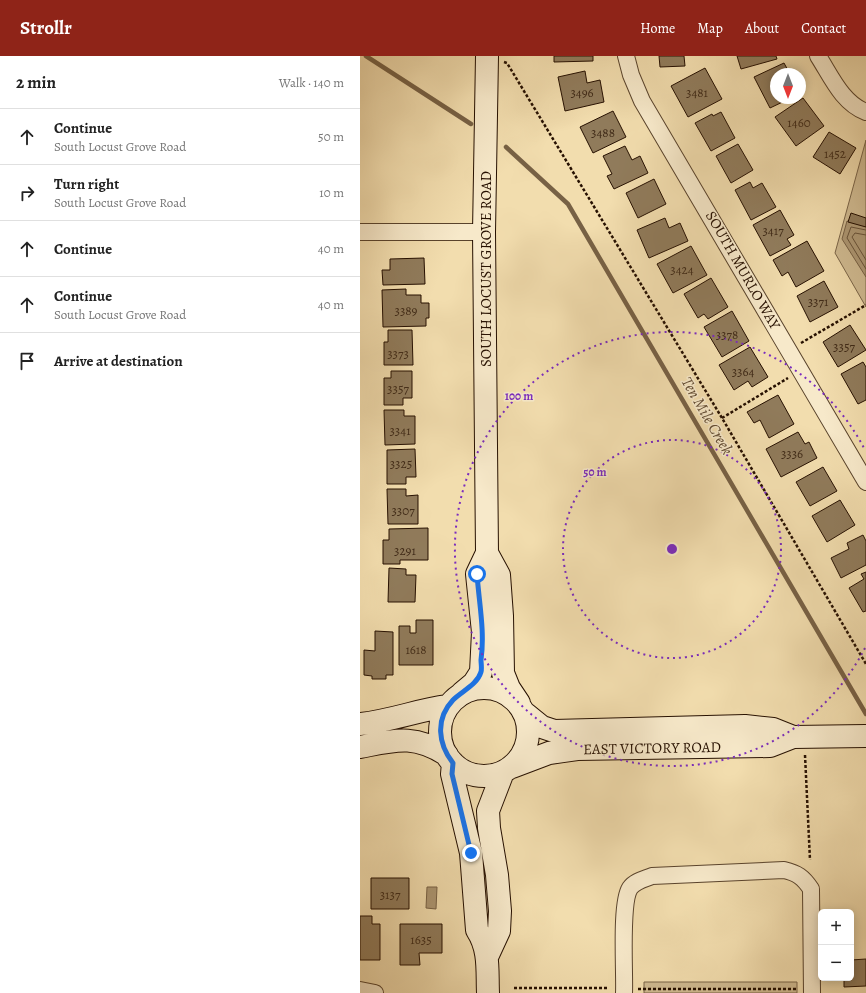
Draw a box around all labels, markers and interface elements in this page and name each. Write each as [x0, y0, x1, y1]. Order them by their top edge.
text: Strollr [20, 15, 72, 41]
text: Home [640, 19, 675, 38]
text: Map [697, 19, 723, 38]
text: About [745, 19, 779, 38]
text: Contact [801, 19, 846, 38]
north arrow [770, 68, 806, 104]
text: 2 min [16, 71, 56, 94]
text: Walk · 140 m [279, 74, 344, 91]
house number: 3496 [570, 84, 594, 101]
house number: 3481 [686, 84, 709, 101]
house number: 1460 [787, 114, 811, 131]
text: Continue [54, 118, 112, 138]
house number: 3488 [591, 124, 615, 141]
icon: ahead [16, 126, 38, 148]
text: 50 m [318, 128, 344, 145]
text: South Locust Grove Road [54, 138, 186, 155]
house number: 1452 [824, 145, 846, 162]
street label: SOUTH LOCUST GROVE ROAD [476, 171, 496, 367]
text: Turn right [54, 174, 119, 194]
icon: right [16, 182, 38, 204]
text: 10 m [319, 184, 344, 201]
text: South Locust Grove Road [54, 194, 186, 211]
street label: SOUTH MURLO WAY [701, 207, 786, 334]
house number: 3417 [762, 222, 784, 239]
icon: ahead [16, 238, 38, 260]
text: Continue [54, 239, 112, 259]
text: 40 m [318, 240, 344, 257]
house number: 3424 [670, 261, 694, 278]
text: Continue [54, 286, 112, 306]
house number: 3371 [808, 293, 829, 310]
icon: ahead [16, 294, 38, 316]
text: 40 m [318, 296, 344, 313]
house number: 3389 [394, 302, 418, 319]
text: South Locust Grove Road [54, 306, 186, 323]
house number: 3378 [716, 326, 738, 343]
house number: 3357 [833, 338, 855, 355]
house number: 3373 [387, 345, 409, 362]
icon: arrive [16, 350, 38, 372]
text: Arrive at destination [54, 351, 183, 371]
house number: 3364 [732, 363, 754, 380]
water label: Ten Mile Creek [676, 373, 738, 459]
house number: 3357 [387, 380, 409, 397]
text: 100 m [505, 388, 533, 404]
house number: 3341 [389, 422, 411, 439]
house number: 3336 [781, 445, 803, 462]
house number: 3325 [390, 455, 412, 472]
text: 50 m [583, 464, 607, 480]
house number: 3307 [391, 502, 415, 519]
house number: 3291 [394, 542, 417, 559]
centre of rings [665, 542, 679, 556]
route start [468, 565, 486, 583]
house number: 1618 [405, 641, 427, 658]
street label: EAST VICTORY ROAD [583, 737, 721, 759]
route end [462, 844, 480, 862]
house number: 3137 [380, 886, 401, 903]
map controls [818, 909, 854, 981]
button: + [818, 909, 854, 945]
house number: 1635 [410, 931, 432, 948]
button: − [818, 945, 854, 981]

